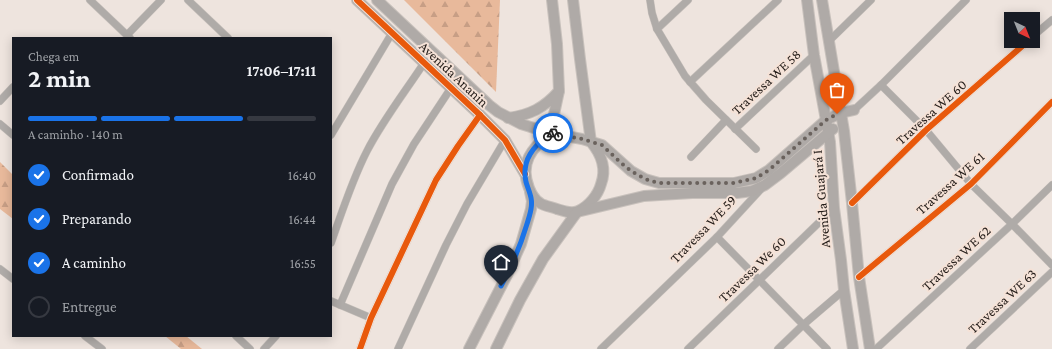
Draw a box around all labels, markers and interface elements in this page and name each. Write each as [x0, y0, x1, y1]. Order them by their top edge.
north arrow [1004, 12, 1040, 48]
map controls [1004, 12, 1040, 48]
street label: Avenida Ananin [416, 38, 492, 110]
street label: Travessa WE 58 [728, 46, 804, 118]
text: Chega em [28, 49, 79, 64]
text: 17:06–17:11 [247, 63, 316, 79]
text: 2 min [28, 64, 91, 93]
pin [820, 73, 854, 114]
street label: Travessa WE 60 [892, 76, 970, 148]
icon: bag [826, 79, 848, 101]
courier [533, 113, 573, 153]
icon: bike [542, 122, 564, 144]
text: A caminho · 140 m [28, 127, 123, 142]
street label: Travessa WE 61 [913, 148, 988, 218]
street label: Avenida Guajará I [809, 149, 834, 249]
icon: check [28, 164, 50, 186]
text: Confirmado [62, 167, 134, 183]
text: 16:40 [288, 168, 316, 183]
street label: Travessa WE 59 [667, 192, 739, 266]
icon: check [28, 208, 50, 230]
text: Preparando [62, 211, 131, 227]
text: 16:44 [289, 212, 316, 227]
street label: Travessa WE 62 [918, 222, 994, 294]
street label: Travessa We 60 [715, 233, 789, 305]
pin [484, 245, 518, 286]
icon: home [490, 251, 512, 273]
icon: check [28, 252, 50, 274]
text: A caminho [62, 255, 126, 271]
text: 16:55 [290, 256, 316, 271]
street label: Travessa WE 63 [964, 265, 1040, 337]
text: Entregue [62, 299, 117, 315]

